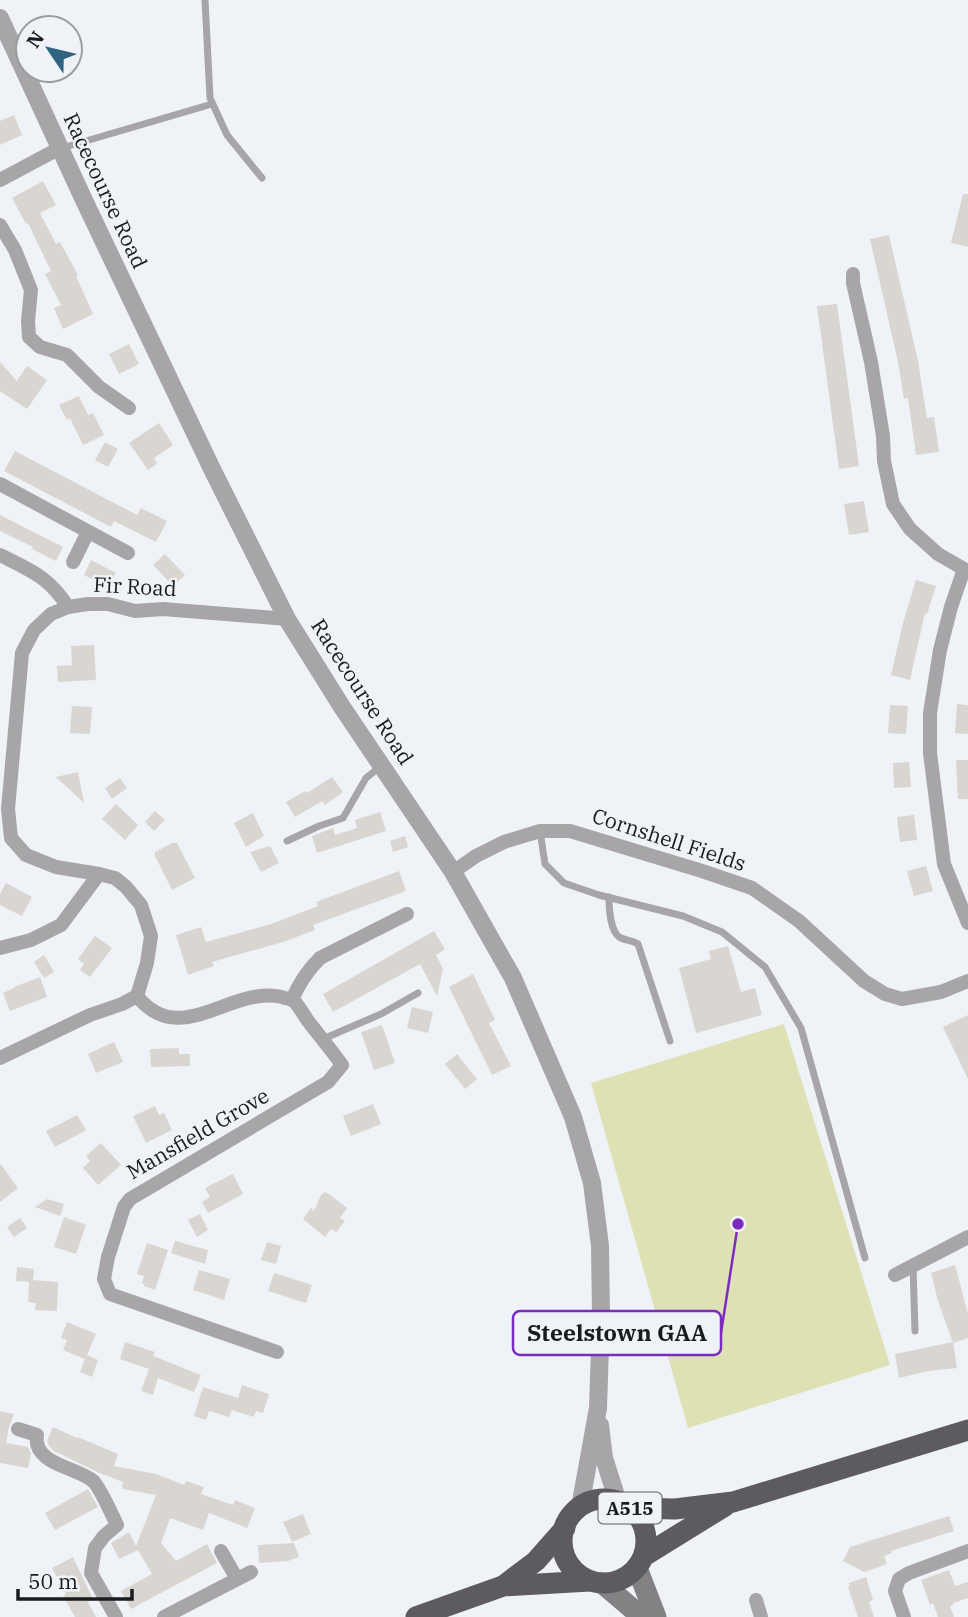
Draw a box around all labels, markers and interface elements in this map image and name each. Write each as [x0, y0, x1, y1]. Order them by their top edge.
north arrow [14, 14, 84, 84]
text: N [21, 26, 49, 52]
street label: Racecourse Road [58, 108, 154, 273]
street label: Fir Road [93, 570, 178, 602]
street label: Racecourse Road [305, 613, 421, 770]
street label: Cornshell Fields [589, 801, 750, 877]
street label: Mansfield Grove [121, 1081, 274, 1185]
callout: Steelstown GAA [513, 1311, 721, 1355]
text: Steelstown GAA [527, 1317, 707, 1347]
road number: A515 [598, 1492, 662, 1524]
scale bar [18, 1558, 131, 1602]
text: 50 m [28, 1567, 78, 1595]

